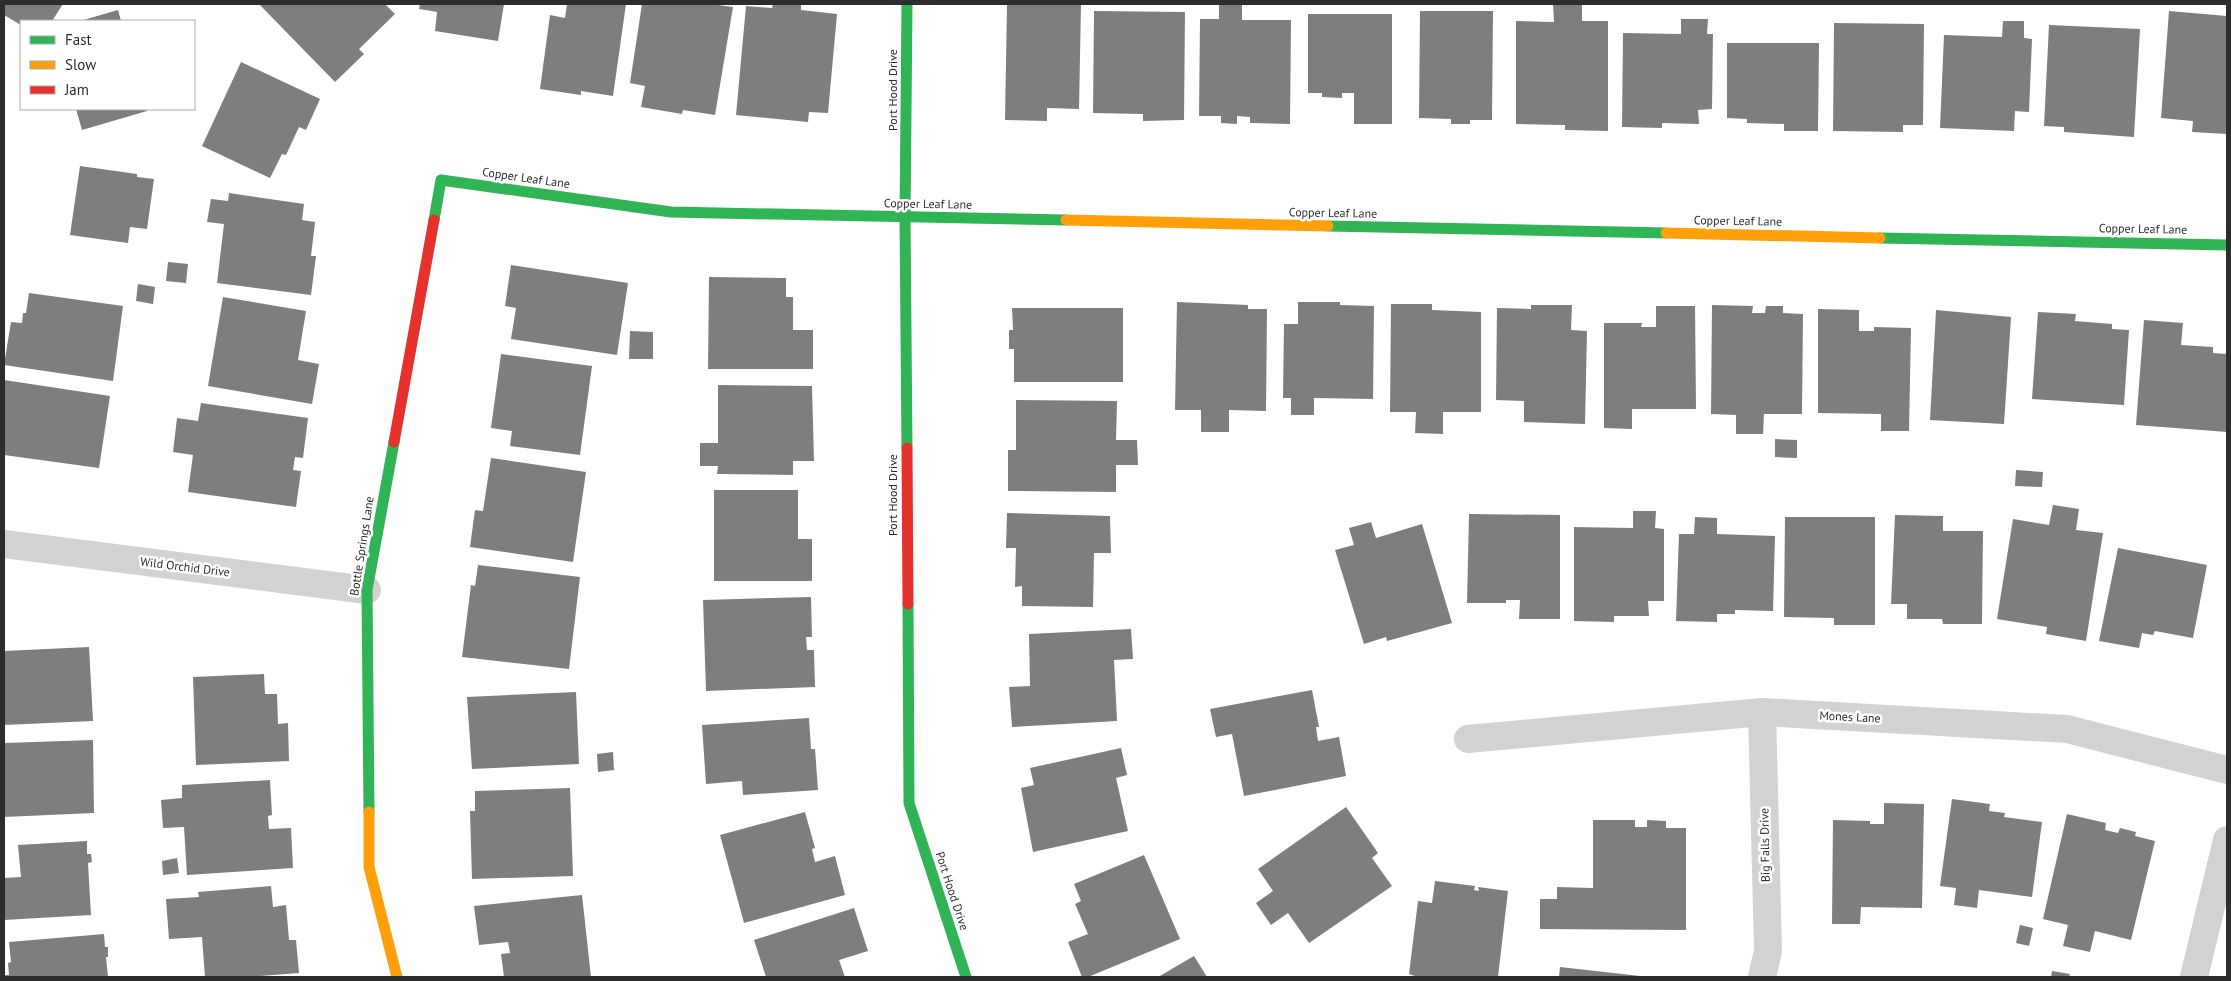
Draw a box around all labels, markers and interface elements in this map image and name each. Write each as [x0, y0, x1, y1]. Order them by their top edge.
legend [20, 20, 195, 110]
text: Fast [65, 30, 92, 49]
street label: Port Hood Drive [885, 49, 900, 131]
text: Slow [65, 55, 96, 74]
text: Jam [64, 80, 89, 99]
street label: Copper Leaf Lane [481, 164, 571, 191]
street label: Copper Leaf Lane [884, 195, 972, 212]
street label: Copper Leaf Lane [1289, 204, 1377, 221]
street label: Copper Leaf Lane [1694, 212, 1782, 229]
street label: Copper Leaf Lane [2099, 220, 2187, 237]
street label: Port Hood Drive [885, 454, 900, 536]
street label: Bottle Springs Lane [346, 495, 377, 597]
street label: Wild Orchid Drive [139, 554, 231, 579]
street label: Mones Lane [1819, 707, 1881, 726]
street label: Big Falls Drive [1756, 808, 1773, 882]
street label: Port Hood Drive [933, 850, 972, 932]

